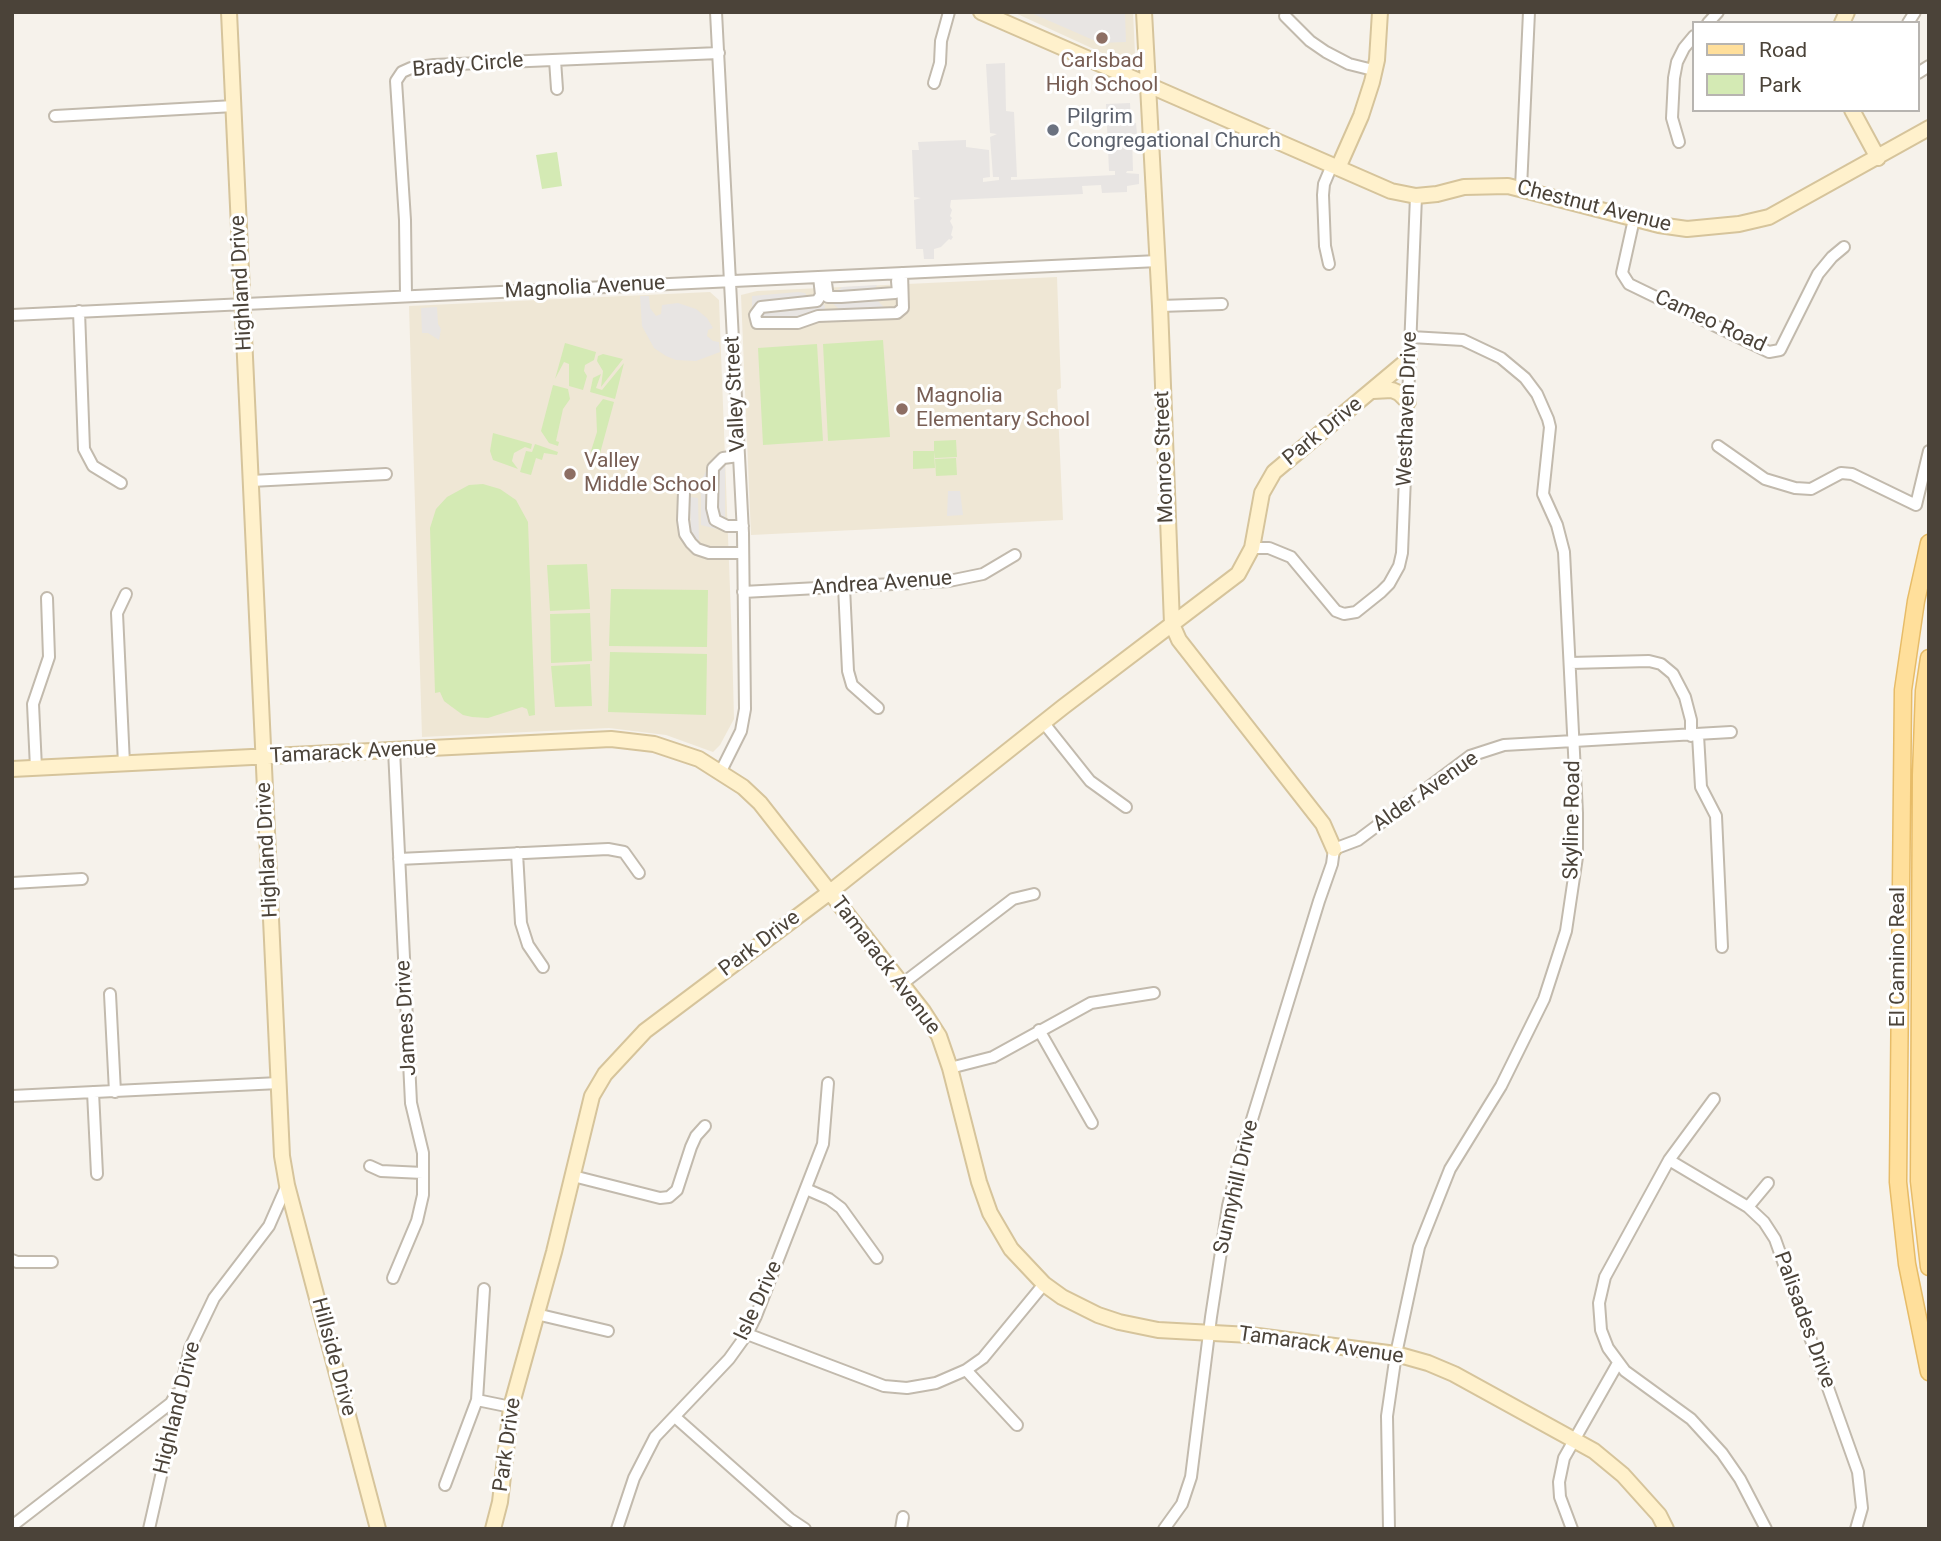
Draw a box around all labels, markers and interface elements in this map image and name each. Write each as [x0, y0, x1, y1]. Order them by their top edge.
legend [1692, 21, 1920, 112]
marker: Carlsbad High School [1094, 30, 1110, 46]
text: Road [1759, 38, 1807, 62]
street label: Brady Circle [412, 49, 524, 83]
place label: Carlsbad High School [1046, 49, 1158, 99]
text: Park [1759, 73, 1801, 97]
place label: Pilgrim Congregational Church [1067, 105, 1281, 155]
marker: Pilgrim Congregational Church [1045, 122, 1061, 138]
street label: Chestnut Avenue [1514, 176, 1674, 238]
street label: Highland Drive [226, 215, 258, 351]
street label: Magnolia Avenue [504, 271, 666, 305]
street label: Cameo Road [1650, 285, 1770, 359]
street label: Westhaven Drive [1393, 331, 1423, 487]
street label: Valley Street [720, 335, 752, 453]
place label: Magnolia Elementary School [916, 384, 1090, 434]
street label: Monroe Street [1150, 390, 1180, 524]
street label: Park Drive [1278, 392, 1368, 472]
marker: Magnolia Elementary School [894, 401, 910, 417]
place label: Valley Middle School [584, 449, 717, 499]
marker: Valley Middle School [562, 466, 578, 482]
street label: Andrea Avenue [811, 567, 953, 601]
street label: Tamarack Avenue [269, 736, 437, 770]
street label: Alder Avenue [1368, 746, 1484, 838]
street label: Skyline Road [1559, 760, 1587, 880]
street label: Highland Drive [252, 782, 284, 918]
street label: El Camino Real [1886, 887, 1912, 1027]
street label: Tamarack Avenue [825, 892, 945, 1040]
street label: Park Drive [715, 905, 805, 983]
street label: James Drive [391, 960, 423, 1076]
street label: Sunnyhill Drive [1209, 1118, 1265, 1256]
street label: Palisades Drive [1768, 1248, 1840, 1392]
street label: Isle Drive [730, 1257, 788, 1345]
street label: Hillside Drive [305, 1295, 361, 1419]
street label: Tamarack Avenue [1237, 1322, 1405, 1370]
street label: Highland Drive [149, 1339, 207, 1477]
street label: Park Drive [489, 1396, 527, 1494]

